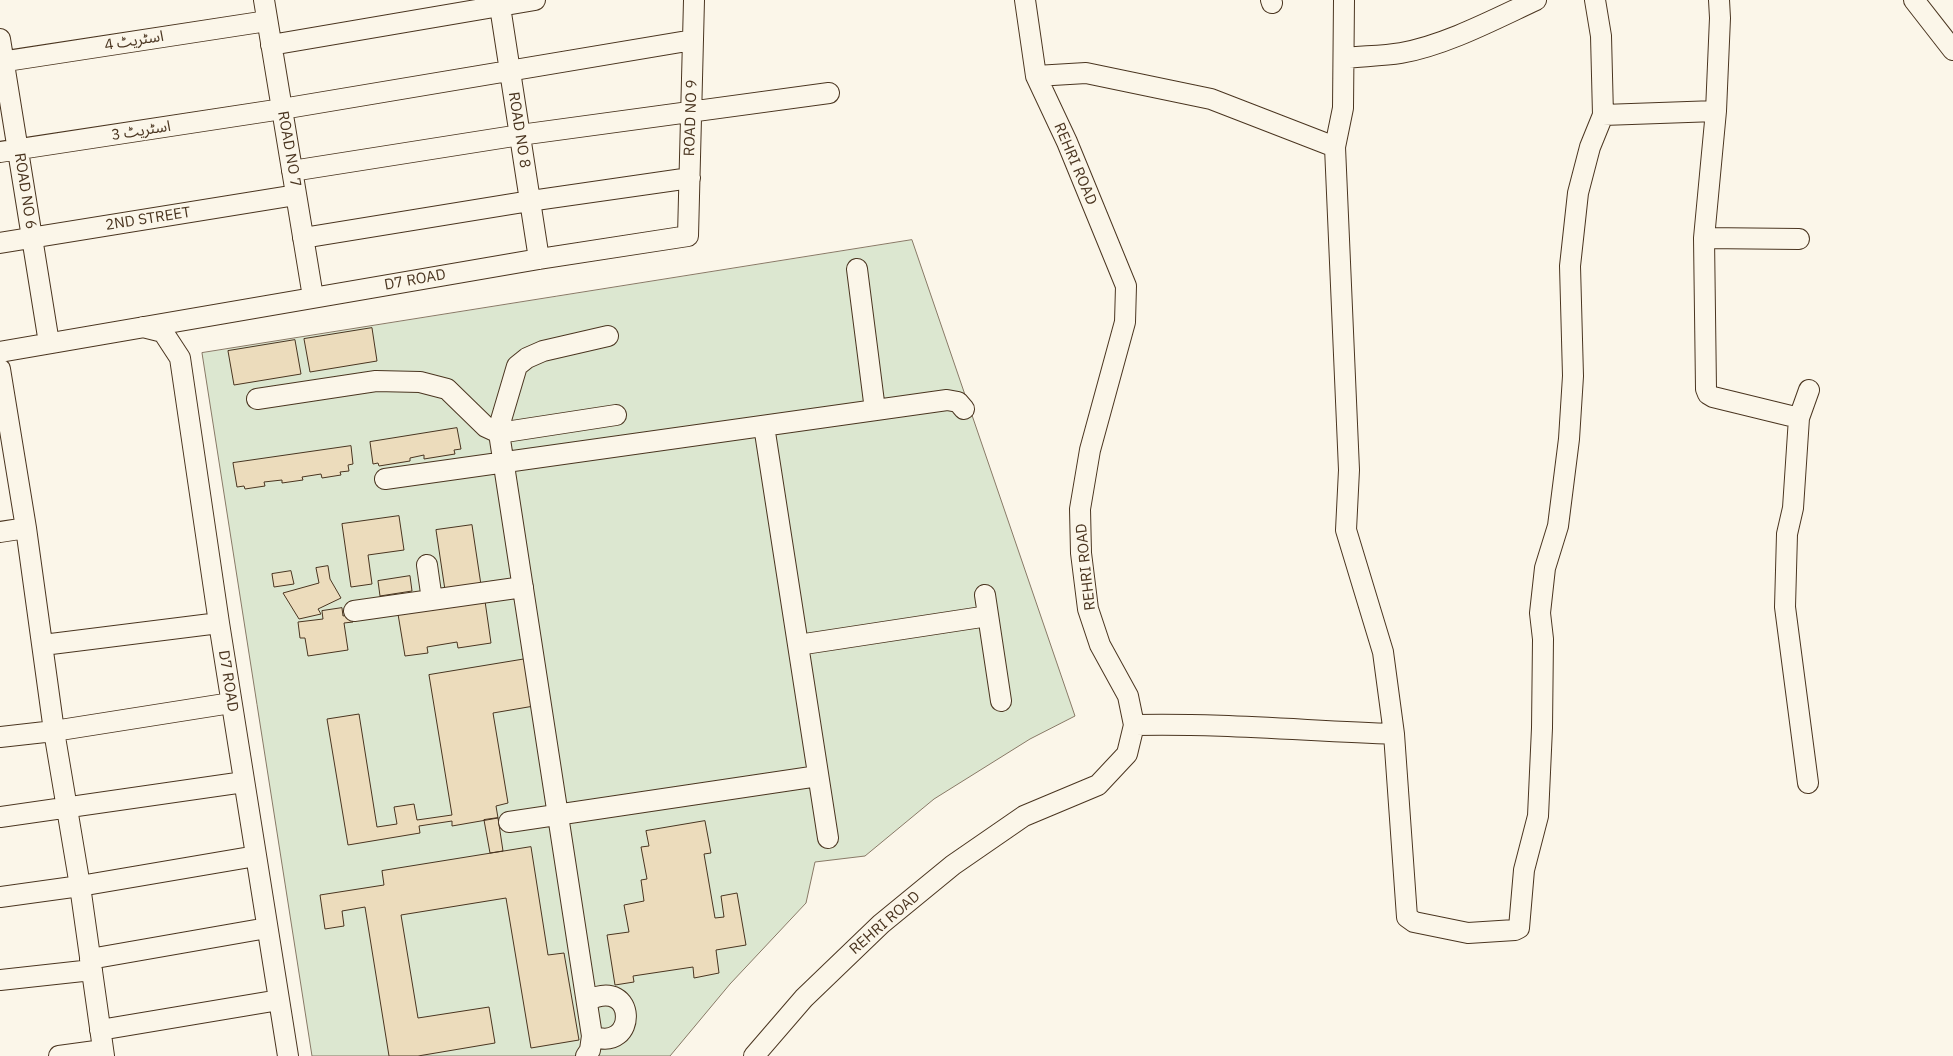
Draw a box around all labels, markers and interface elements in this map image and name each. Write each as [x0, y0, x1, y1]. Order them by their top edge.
street label: اسٹریٹ 4 [103, 27, 165, 55]
street label: ROAD NO 9 [681, 79, 701, 157]
street label: ROAD NO 8 [504, 91, 534, 169]
street label: ROAD NO 7 [273, 110, 305, 188]
street label: اسٹریٹ 3 [110, 117, 172, 145]
street label: REHRI ROAD [1050, 120, 1100, 208]
street label: ROAD NO 6 [10, 152, 40, 230]
street label: 2ND STREET [104, 203, 192, 235]
street label: D7 ROAD [383, 266, 447, 294]
street label: REHRI ROAD [1072, 522, 1100, 612]
street label: D7 ROAD [214, 649, 242, 713]
street label: REHRI ROAD [846, 887, 924, 959]

